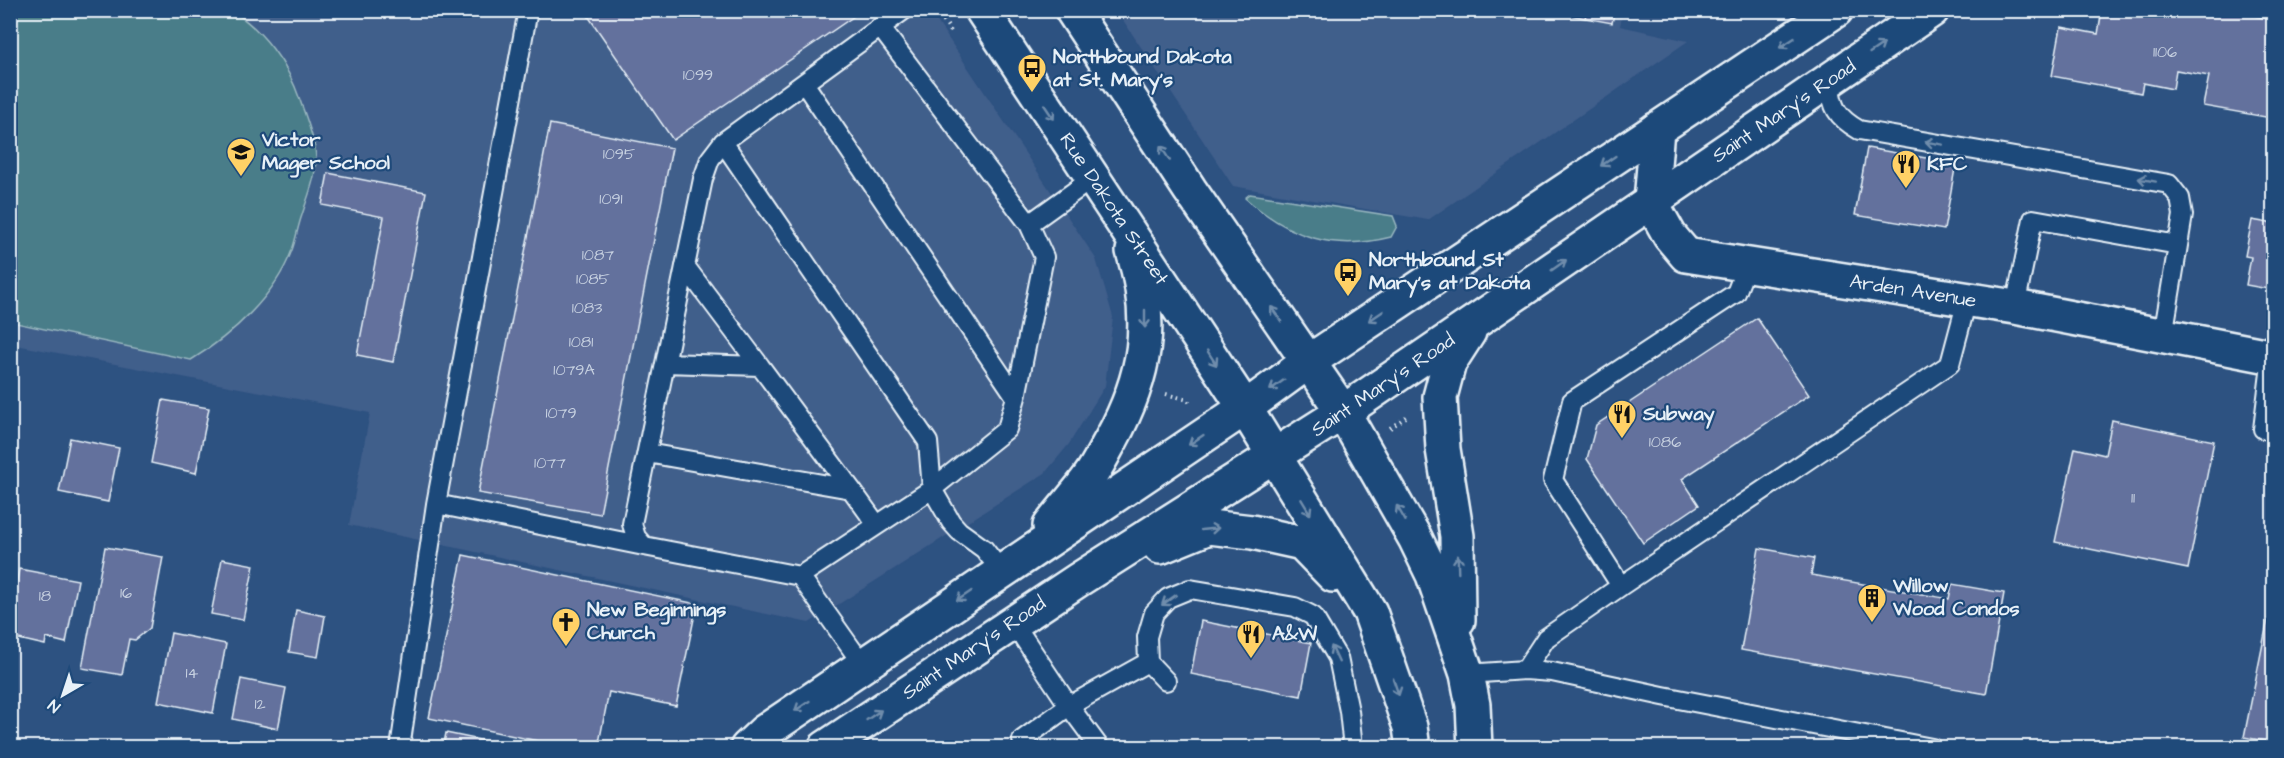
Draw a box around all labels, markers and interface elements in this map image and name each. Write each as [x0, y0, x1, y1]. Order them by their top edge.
one-way arrow [1779, 37, 1795, 49]
house number: 1106 [2153, 41, 2177, 63]
one-way arrow [1868, 42, 1884, 54]
place label: Northbound Dakota at St. Mary's [1052, 43, 1232, 95]
bus stop icon: Northbound Dakota at St. Mary's [1016, 52, 1048, 94]
street label: Saint Mary's Road [1706, 52, 1862, 170]
house number: 1099 [683, 64, 713, 86]
one-way arrow [1044, 103, 1056, 120]
place label: Victor Mager School [261, 126, 390, 178]
street label: Rue Dakota Street [1053, 127, 1175, 291]
school or university icon: Victor Mager School [225, 136, 257, 178]
one-way arrow [1925, 137, 1944, 148]
house number: 1095 [603, 143, 636, 165]
one-way arrow [1159, 145, 1171, 162]
restaurant icon: KFC [1890, 148, 1922, 190]
place label: KFC [1927, 150, 1968, 178]
one-way arrow [1600, 155, 1617, 168]
one-way arrow [2137, 174, 2157, 185]
house number: 1091 [599, 188, 623, 210]
house number: 1087 [582, 244, 614, 266]
place label: Northbound St Mary's at Dakota [1369, 246, 1531, 298]
bus stop icon: Northbound St Mary's at Dakota [1332, 256, 1364, 298]
one-way arrow [1551, 259, 1567, 271]
street label: Arden Avenue [1848, 267, 1979, 315]
house number: 1085 [576, 268, 611, 290]
house number: 1083 [572, 297, 602, 319]
one-way arrow [1270, 306, 1282, 322]
one-way arrow [1139, 308, 1151, 328]
one-way arrow [1368, 310, 1385, 323]
street label: Saint Mary's Road [1305, 326, 1461, 444]
house number: 1081 [569, 331, 593, 353]
one-way arrow [1206, 349, 1218, 366]
house number: 1079A [553, 359, 595, 381]
one-way arrow [1269, 379, 1285, 391]
restaurant icon: Subway [1606, 398, 1638, 440]
place label: Subway [1642, 400, 1715, 429]
house number: 1079 [545, 402, 577, 424]
house number: 1086 [1649, 431, 1681, 453]
one-way arrow [1188, 434, 1205, 446]
house number: 1077 [534, 452, 566, 474]
house number: 11 [2131, 487, 2135, 509]
one-way arrow [1300, 498, 1312, 515]
one-way arrow [1394, 505, 1406, 522]
one-way arrow [1200, 523, 1219, 534]
one-way arrow [1452, 554, 1463, 574]
place label: Willow Wood Condos [1892, 572, 2020, 623]
house number: 16 [120, 582, 132, 604]
building icon: Willow Wood Condos [1856, 582, 1888, 624]
house number: 18 [39, 585, 51, 607]
street label: Saint Mary's Road [896, 589, 1052, 707]
one-way arrow [955, 590, 972, 603]
one-way arrow [1161, 593, 1177, 606]
place label: New Beginnings Church [587, 596, 726, 647]
church icon: New Beginnings Church [550, 606, 582, 648]
restaurant icon: A&W [1235, 618, 1267, 660]
place label: A&W [1272, 620, 1317, 648]
one-way arrow [1328, 646, 1340, 664]
house number: 14 [186, 662, 199, 684]
north arrow [33, 665, 93, 725]
one-way arrow [1392, 677, 1403, 696]
house number: 12 [254, 693, 266, 715]
text: N [43, 694, 65, 718]
one-way arrow [795, 700, 811, 712]
one-way arrow [865, 709, 882, 721]

